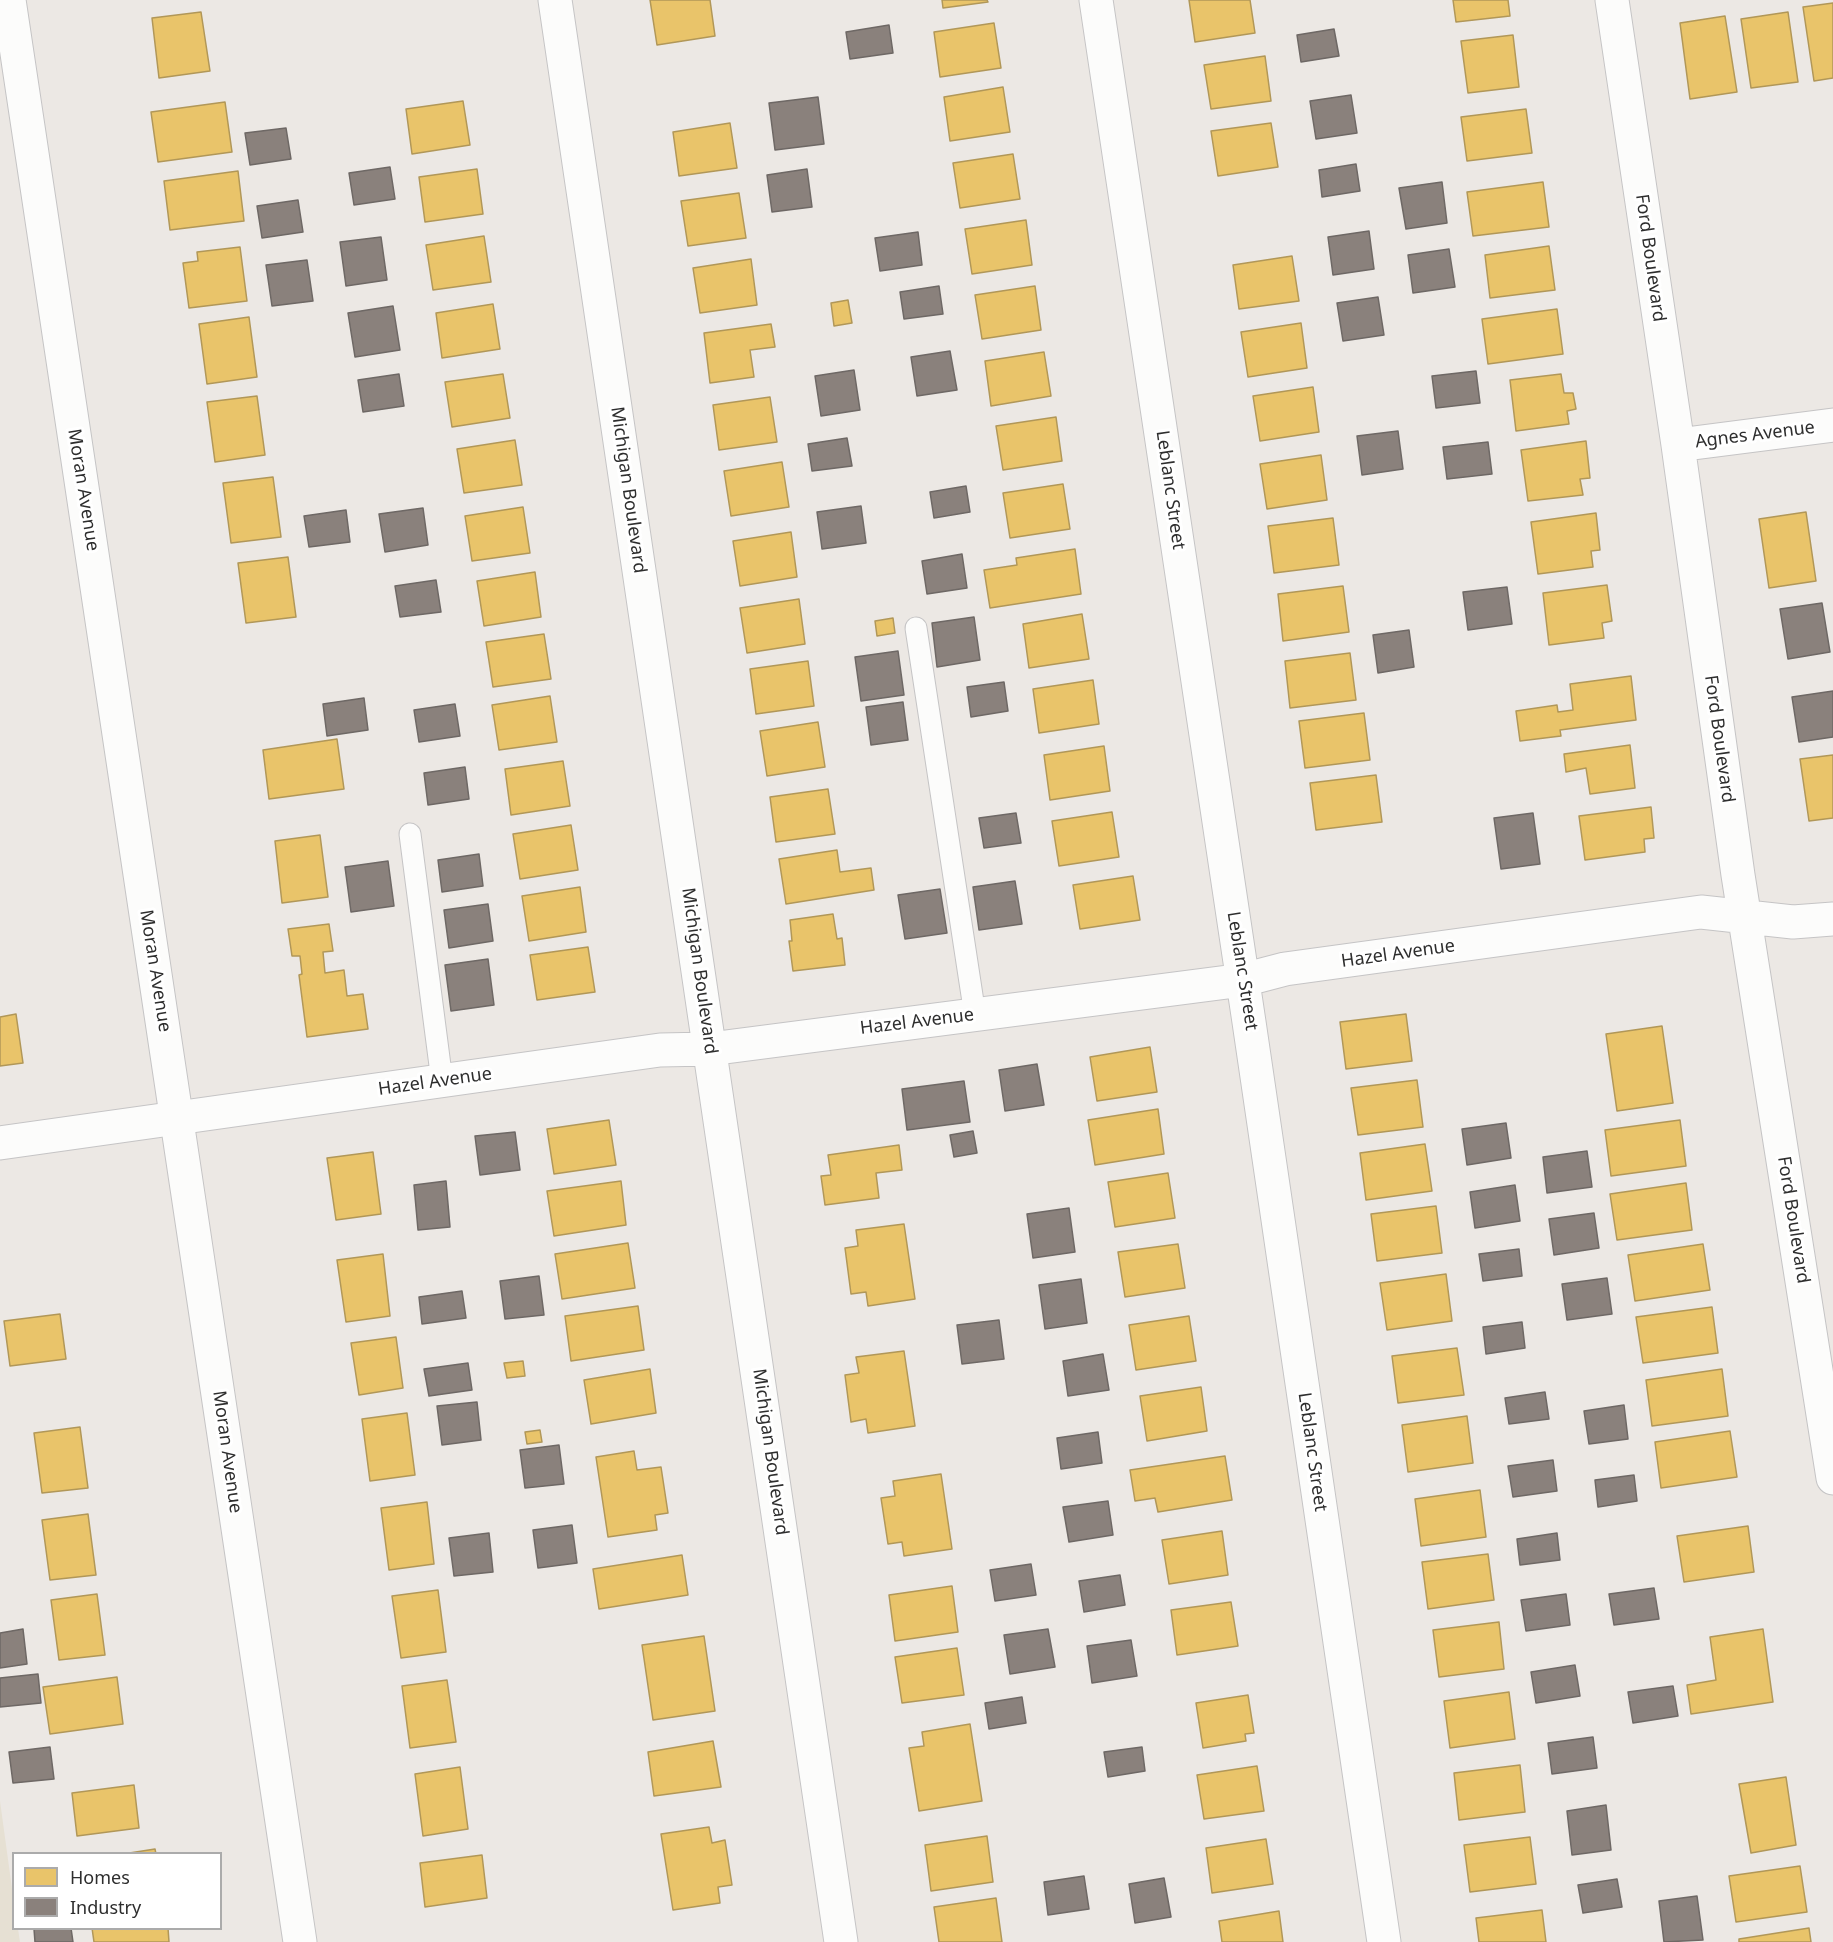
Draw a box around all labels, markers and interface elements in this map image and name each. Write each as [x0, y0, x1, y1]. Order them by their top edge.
street label: Ford Boulevard [1630, 193, 1670, 323]
street label: Michigan Boulevard [606, 405, 650, 575]
street label: Agnes Avenue [1694, 417, 1816, 453]
street label: Moran Avenue [63, 427, 103, 553]
street label: Leblanc Street [1151, 429, 1189, 551]
street label: Ford Boulevard [1699, 674, 1739, 804]
street label: Michigan Boulevard [677, 886, 721, 1056]
street label: Moran Avenue [135, 908, 175, 1034]
street label: Leblanc Street [1222, 910, 1262, 1032]
street label: Hazel Avenue [1340, 935, 1456, 973]
street label: Hazel Avenue [859, 1004, 975, 1040]
street label: Hazel Avenue [377, 1063, 493, 1101]
street label: Ford Boulevard [1772, 1155, 1814, 1285]
street label: Michigan Boulevard [748, 1367, 792, 1537]
street label: Moran Avenue [208, 1389, 246, 1515]
street label: Leblanc Street [1293, 1391, 1331, 1513]
legend [12, 1852, 222, 1930]
text: Homes [70, 1865, 130, 1889]
text: Industry [70, 1895, 141, 1919]

